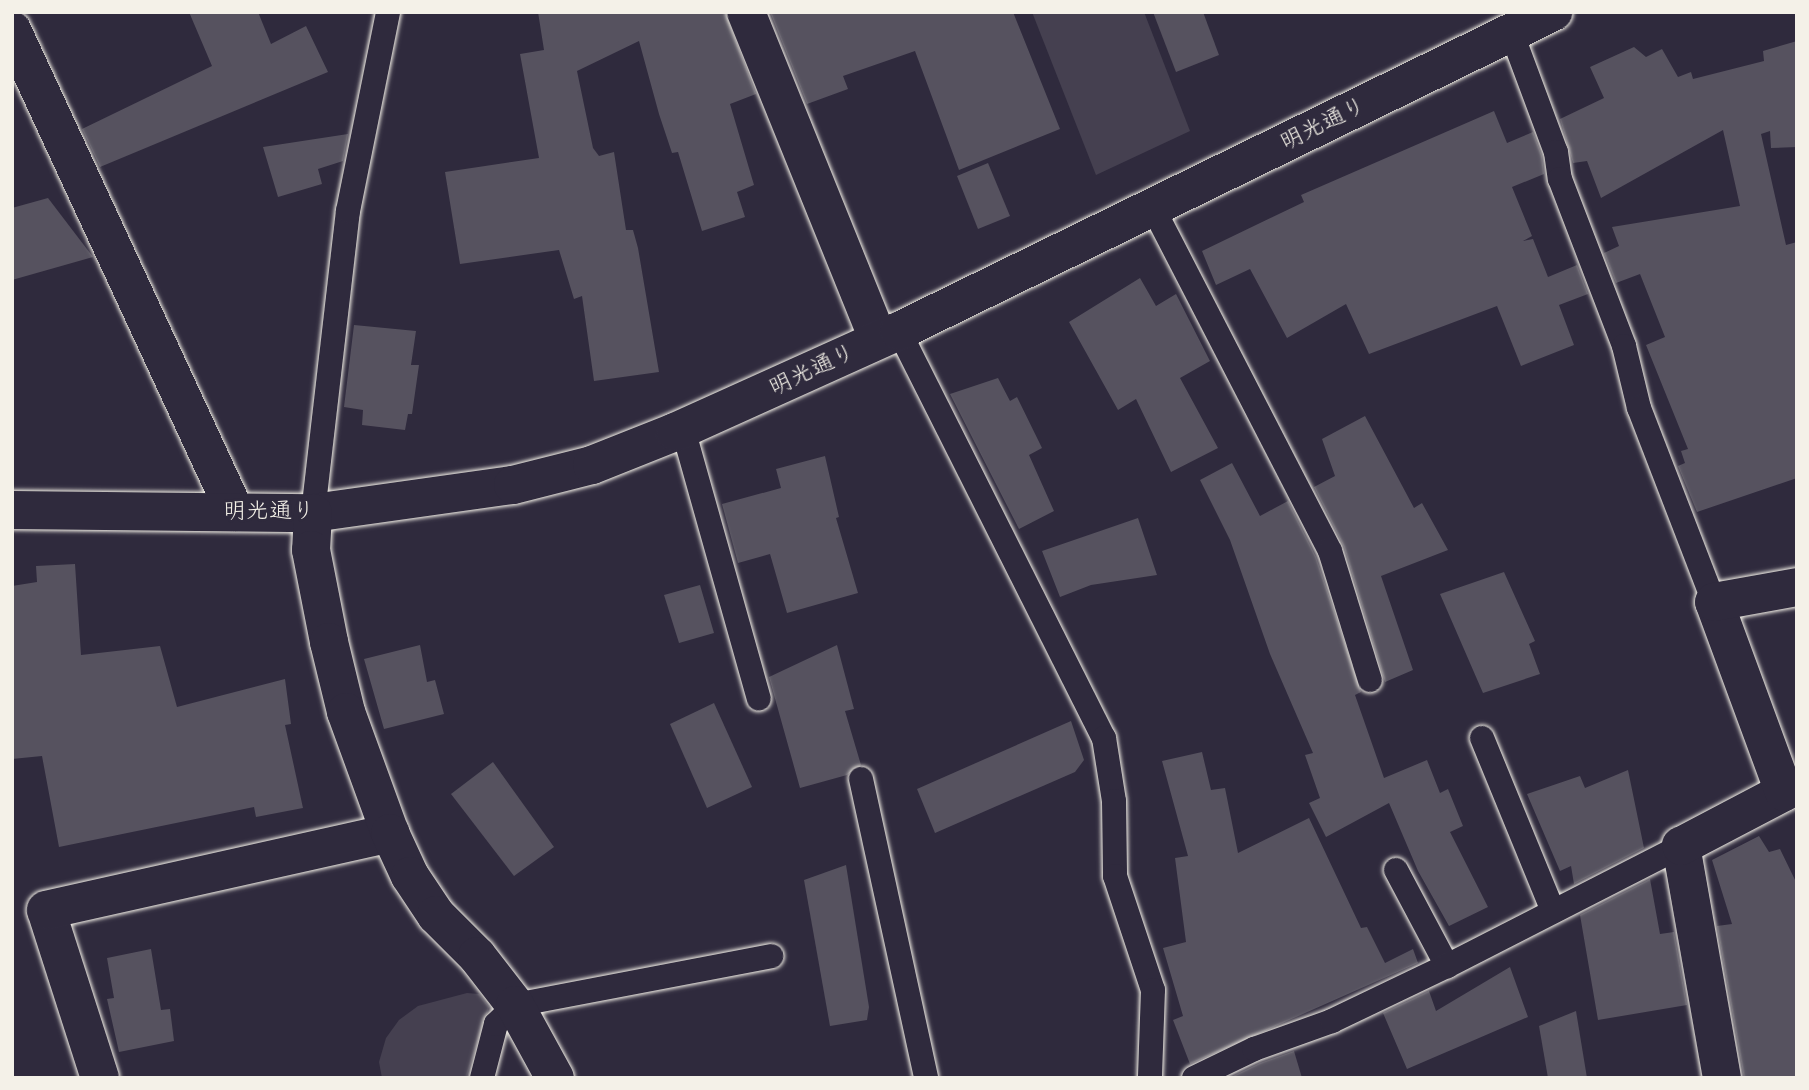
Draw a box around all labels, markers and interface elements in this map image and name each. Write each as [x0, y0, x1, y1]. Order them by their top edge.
street label: 明光通り [1276, 91, 1370, 157]
street label: 明光通り [764, 338, 860, 402]
street label: 明光通り [223, 497, 315, 525]

